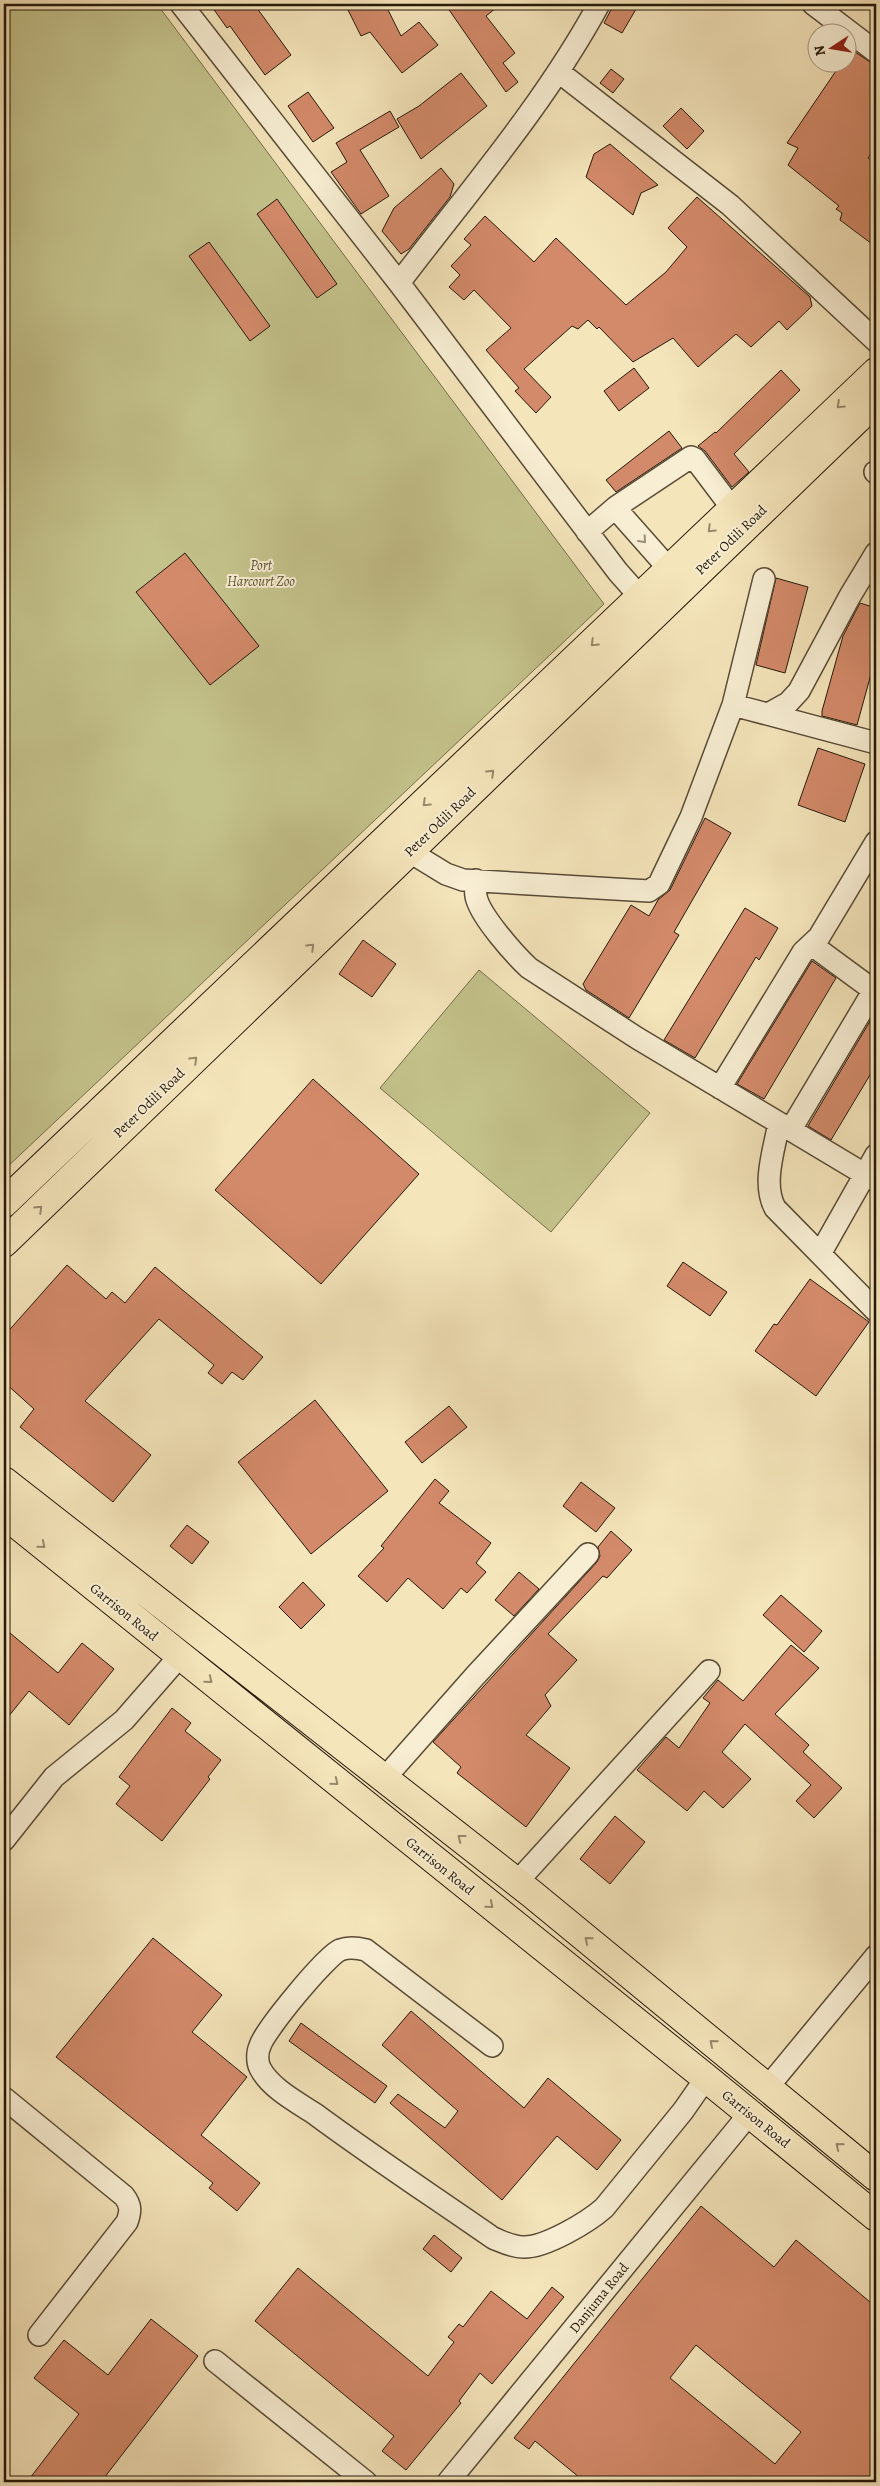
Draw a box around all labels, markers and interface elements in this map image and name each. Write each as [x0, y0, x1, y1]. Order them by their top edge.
north arrow [808, 22, 858, 72]
text: N [809, 44, 830, 58]
one-way arrow [837, 399, 846, 408]
street label: Peter Odili Road [691, 501, 771, 579]
one-way arrow [707, 523, 716, 532]
one-way arrow [637, 534, 646, 543]
park label: Port Harcourt Zoo [227, 556, 295, 591]
one-way arrow [591, 637, 600, 646]
one-way arrow [485, 770, 494, 779]
street label: Peter Odili Road [400, 783, 480, 861]
one-way arrow [422, 797, 431, 806]
one-way arrow [305, 944, 314, 953]
one-way arrow [188, 1057, 197, 1066]
street label: Peter Odili Road [109, 1064, 189, 1142]
one-way arrow [33, 1206, 42, 1215]
one-way arrow [36, 1539, 45, 1548]
street label: Garrison Road [86, 1579, 162, 1646]
one-way arrow [203, 1675, 212, 1684]
one-way arrow [330, 1776, 339, 1785]
street label: Garrison Road [402, 1833, 478, 1900]
one-way arrow [458, 1836, 467, 1844]
one-way arrow [484, 1900, 493, 1908]
one-way arrow [584, 1936, 593, 1945]
one-way arrow [710, 2041, 719, 2049]
street label: Garrison Road [718, 2086, 794, 2153]
one-way arrow [835, 2143, 844, 2152]
street label: Danjuma Road [565, 2259, 633, 2337]

